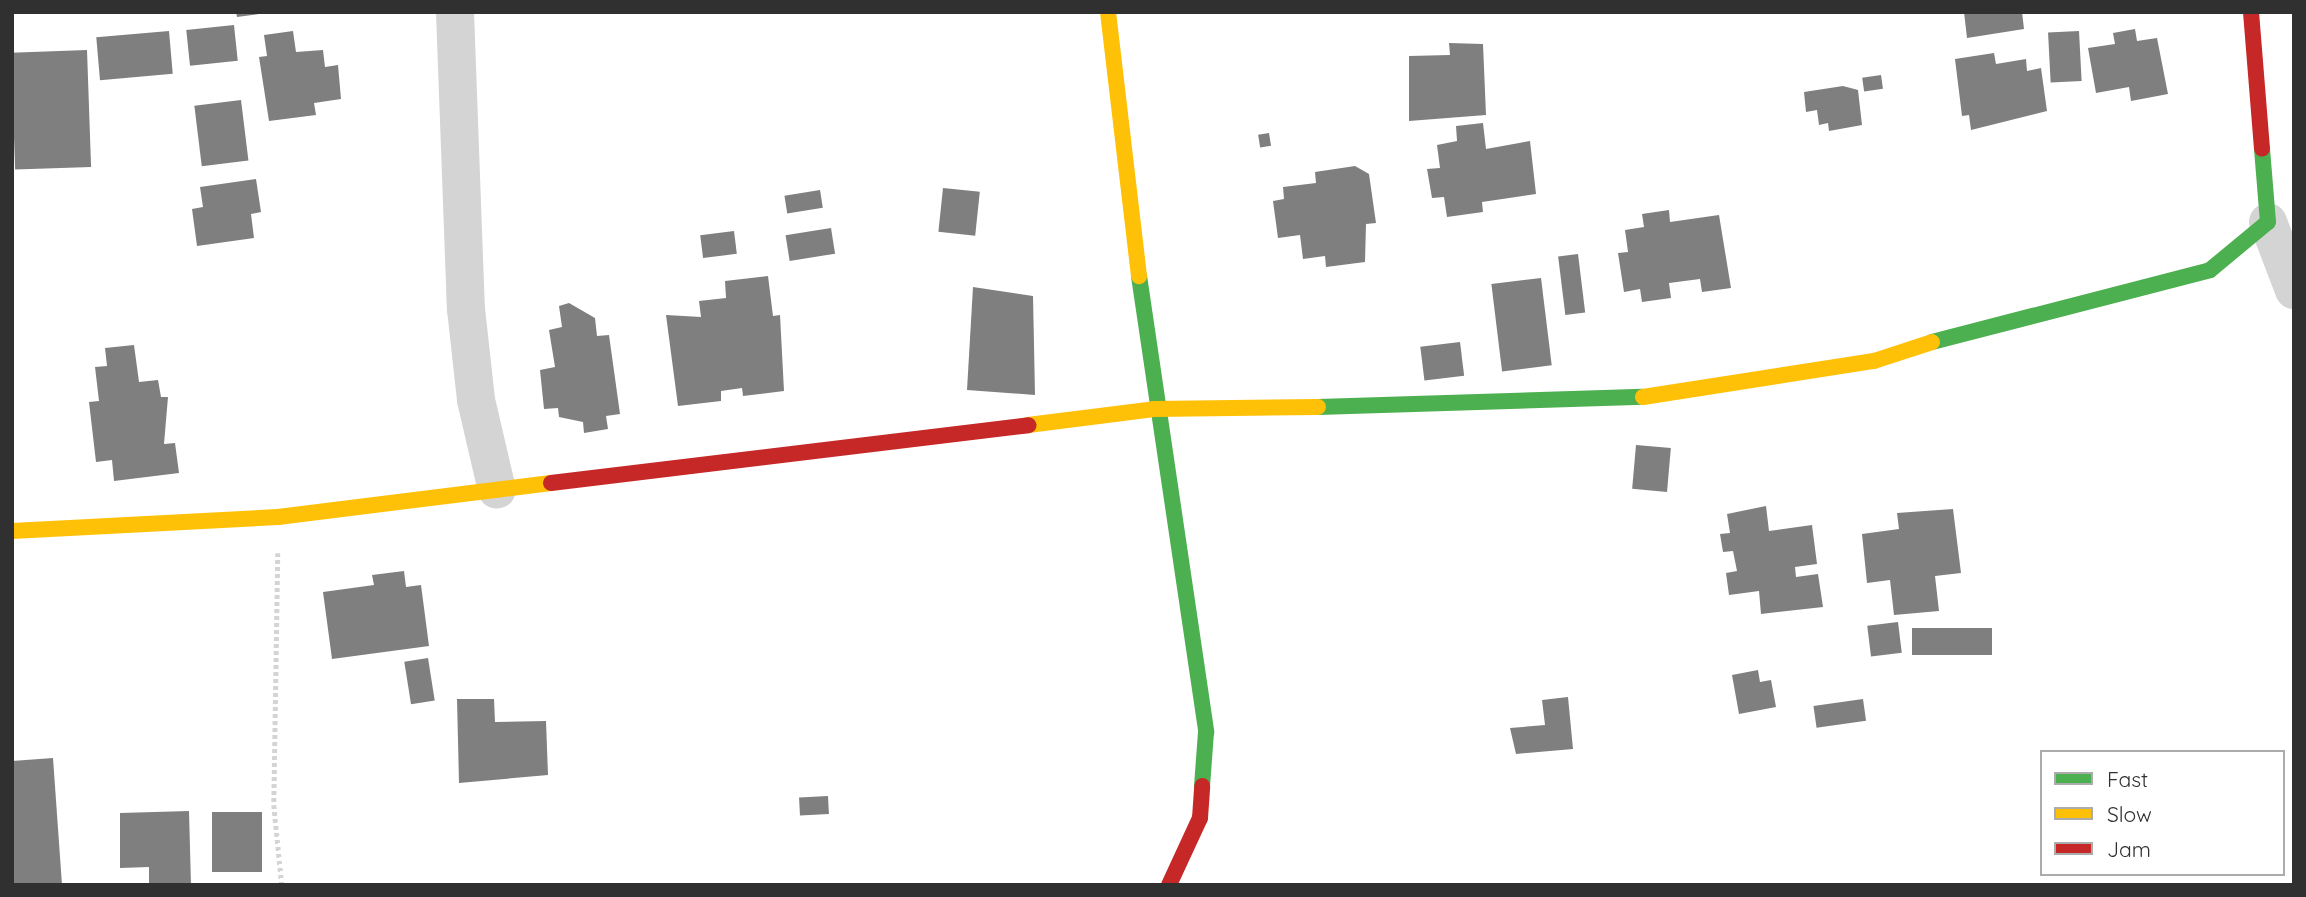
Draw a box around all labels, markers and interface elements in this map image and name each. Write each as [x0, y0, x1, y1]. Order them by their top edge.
legend [2040, 750, 2285, 876]
text: Fast [2107, 766, 2148, 792]
text: Slow [2107, 801, 2152, 827]
text: Jam [2107, 836, 2151, 862]

